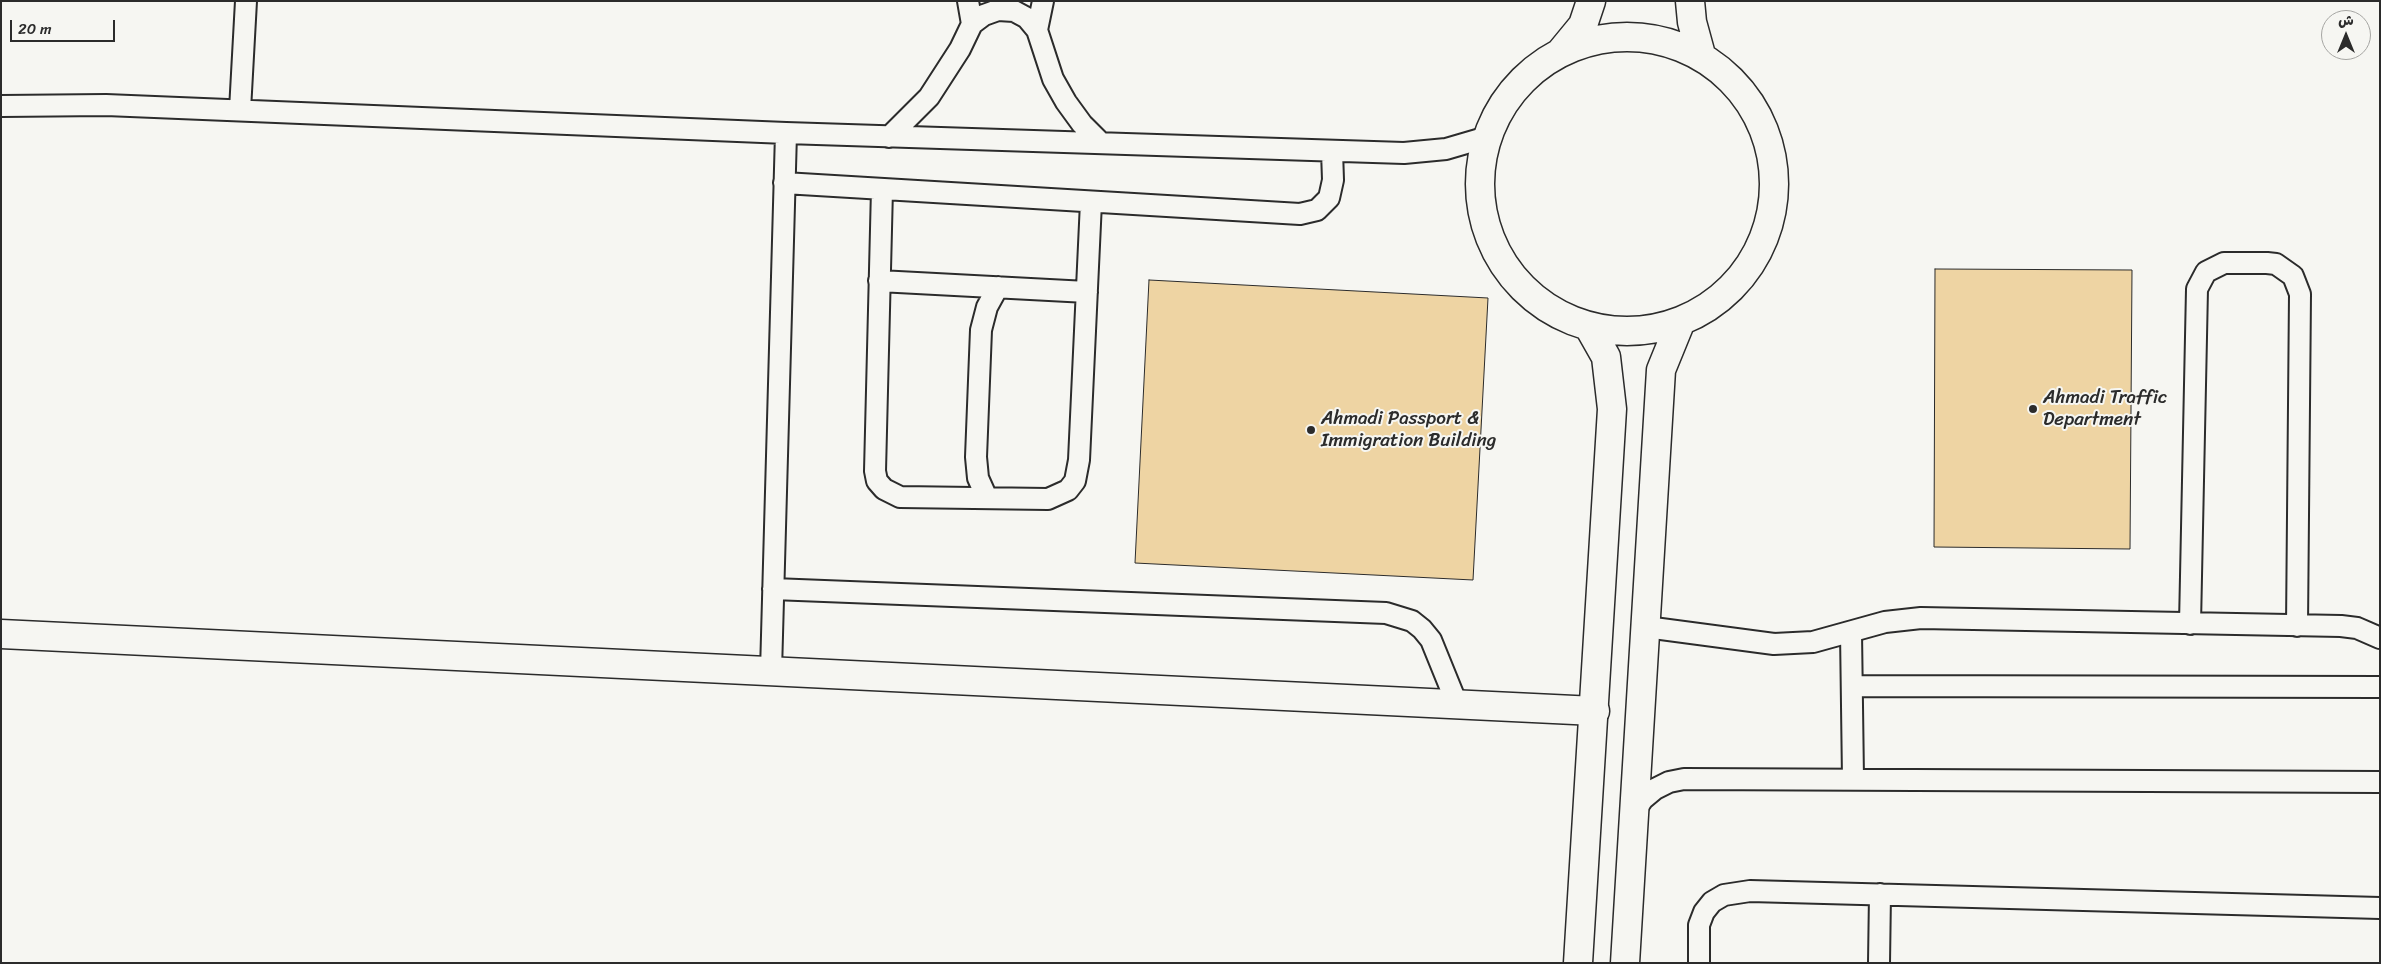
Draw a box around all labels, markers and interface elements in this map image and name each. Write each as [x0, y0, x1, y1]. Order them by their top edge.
text: ش [2338, 8, 2354, 33]
scale bar [12, 10, 118, 42]
north arrow [2321, 10, 2371, 60]
text: 20 m [18, 16, 52, 42]
place label: Ahmadi Traffic Department [2043, 387, 2167, 431]
marker: Ahmadi Traffic Department [2027, 403, 2039, 415]
place label: Ahmadi Passport & Immigration Building [1321, 408, 1496, 452]
marker: Ahmadi Passport & Immigration Building [1305, 424, 1317, 436]

